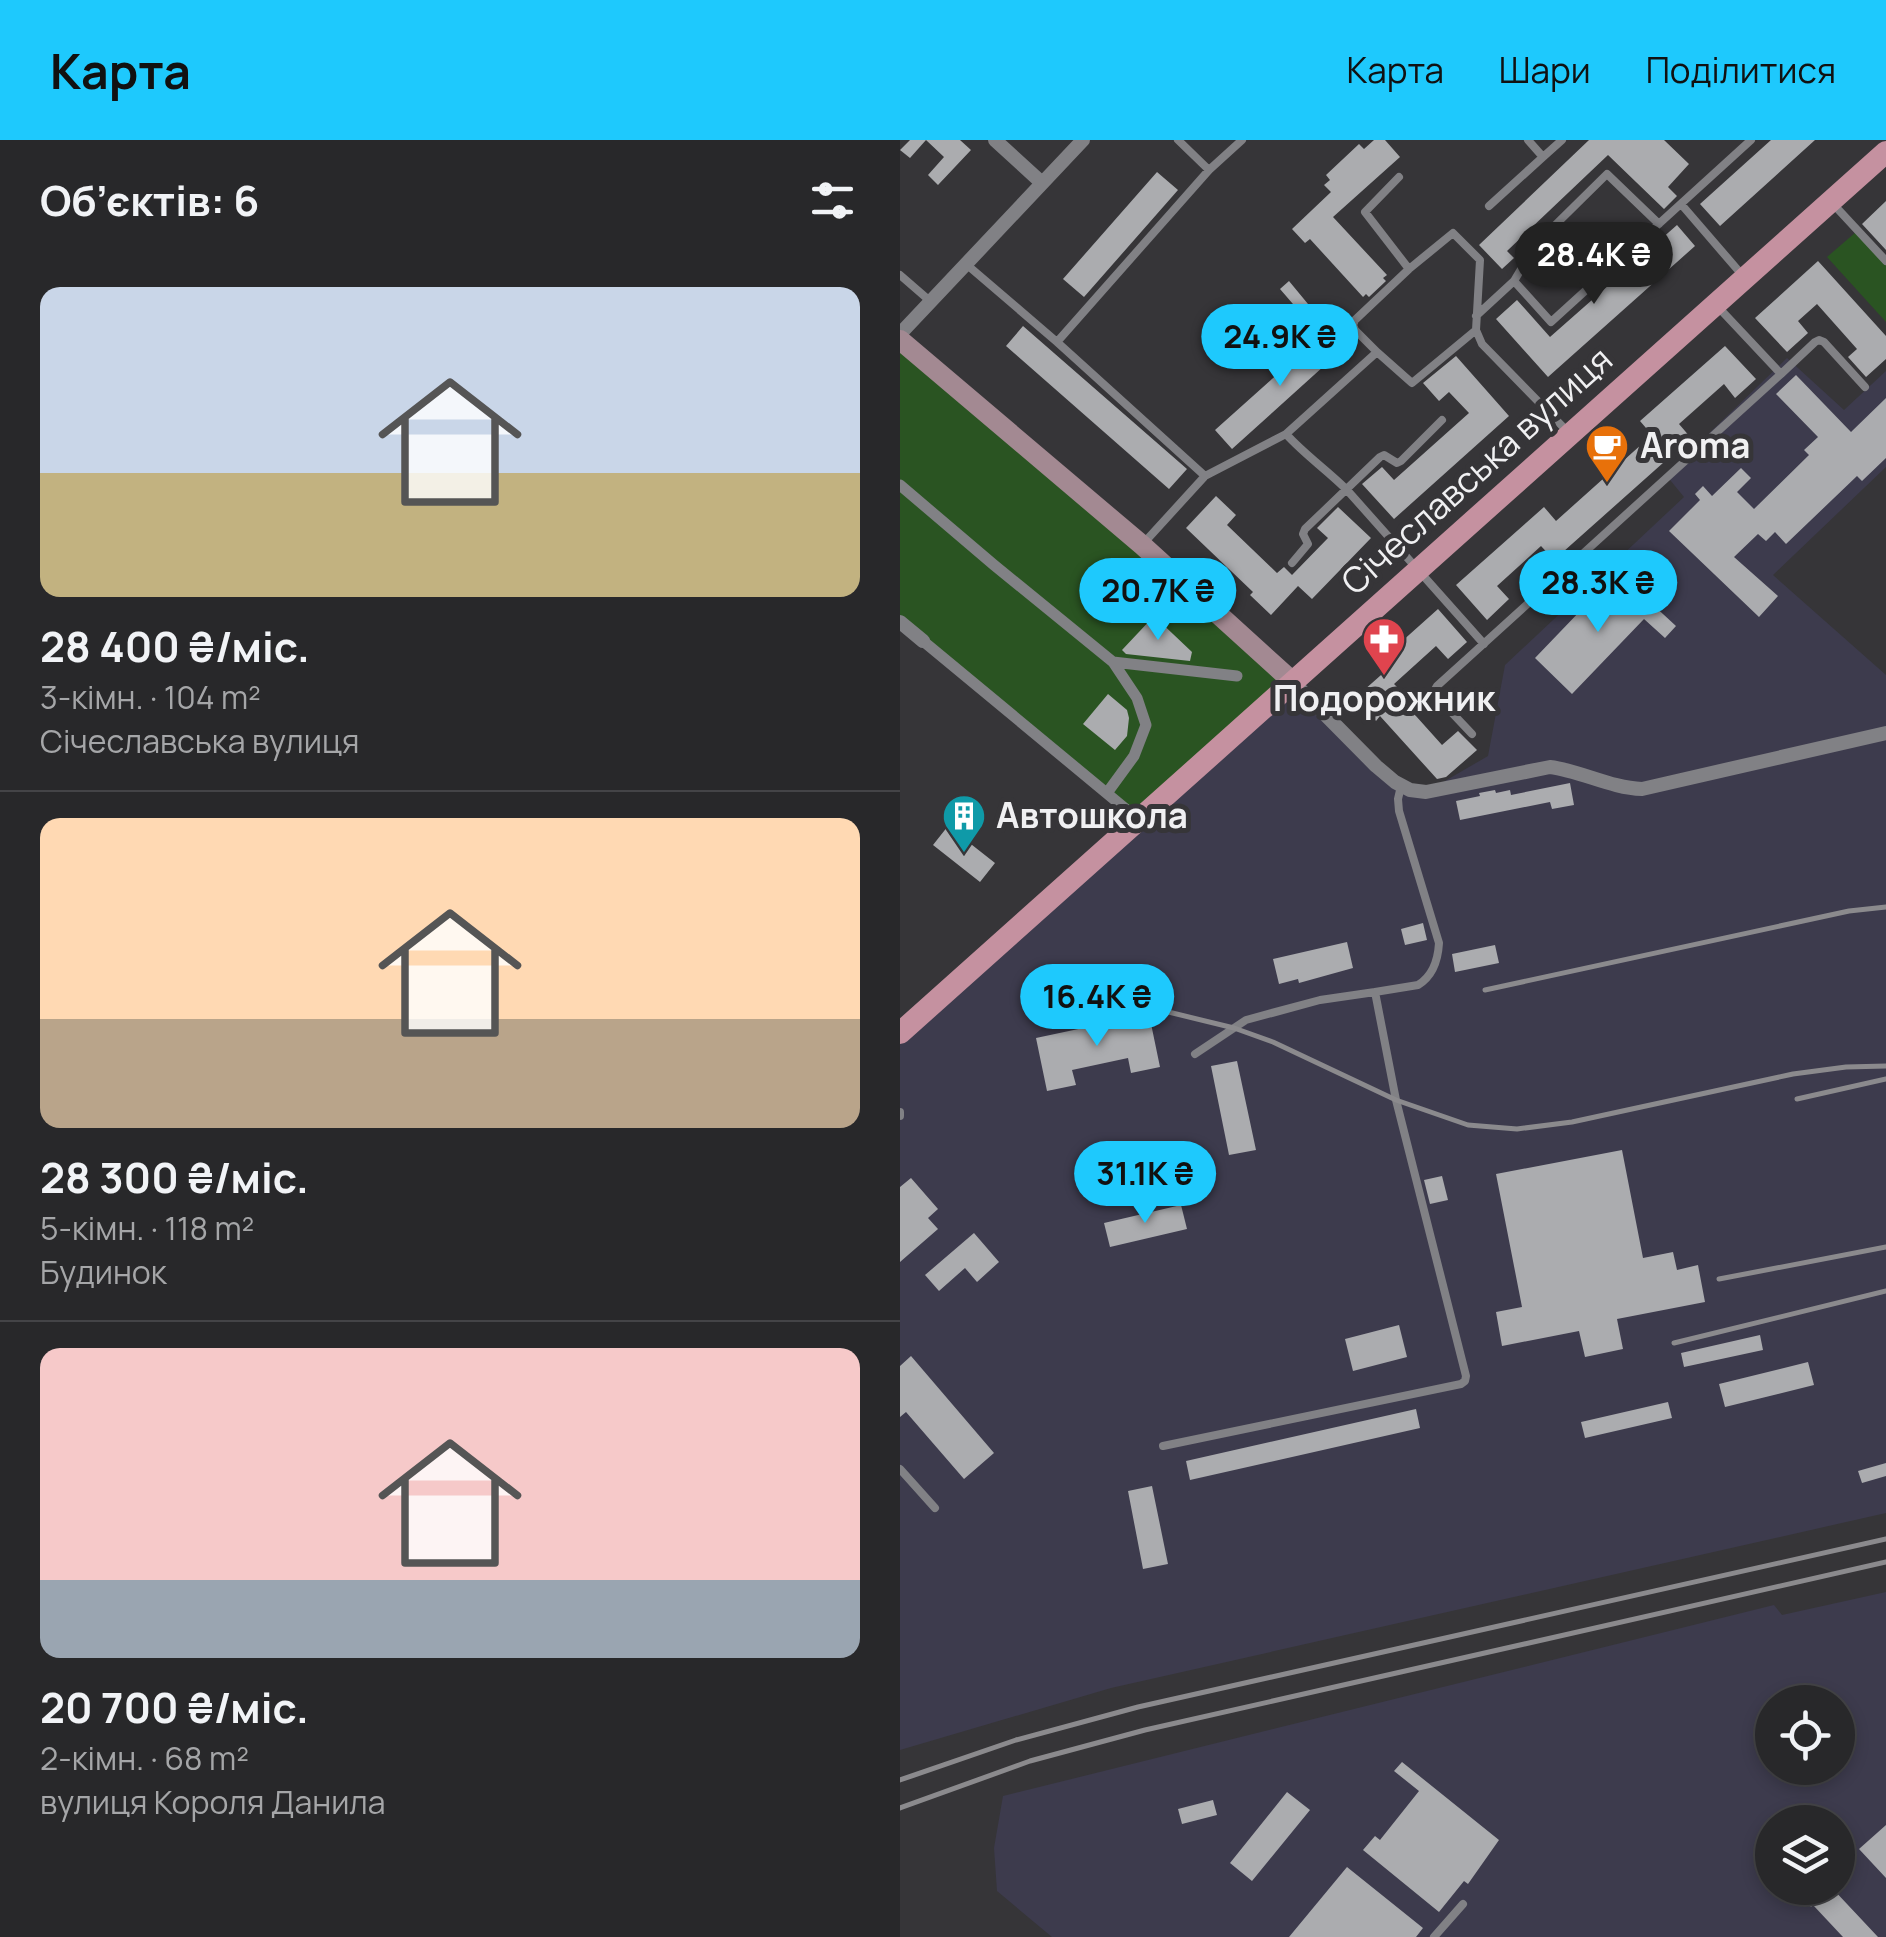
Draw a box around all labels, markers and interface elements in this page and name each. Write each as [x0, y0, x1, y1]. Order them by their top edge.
text: Карта [50, 38, 191, 103]
text: Карта [1346, 46, 1444, 94]
text: Шари [1499, 46, 1591, 94]
text: Поділитися [1646, 46, 1836, 94]
text: Об’єктів: 6 [40, 171, 259, 229]
icon: filters [805, 173, 860, 228]
pin: 28.4K ₴ [1502, 222, 1686, 307]
text: 28.4K ₴ [1537, 232, 1651, 276]
pin: 24.9K ₴ [1188, 304, 1372, 389]
text: 24.9K ₴ [1223, 314, 1337, 358]
street label: Січеславська вулиця [1330, 336, 1622, 605]
icon: home [360, 352, 540, 532]
place label: Aroma [1640, 421, 1750, 469]
cafe icon: Aroma [1584, 423, 1630, 484]
pin: 28.3K ₴ [1506, 550, 1690, 635]
pin: 20.7K ₴ [1066, 558, 1250, 643]
text: 28.3K ₴ [1541, 560, 1655, 604]
text: 20.7K ₴ [1101, 568, 1215, 612]
pharmacy icon: Подорожник [1361, 616, 1407, 677]
text: 28 400 ₴/міс. [40, 617, 310, 675]
place label: Подорожник [1273, 674, 1496, 722]
text: 3-кімн. · 104 m² [40, 675, 261, 719]
text: Січеславська вулиця [40, 719, 359, 763]
place label: Автошкола [996, 791, 1188, 839]
building icon: Автошкола [941, 793, 987, 854]
icon: home [360, 883, 540, 1063]
pin: 16.4K ₴ [1005, 964, 1189, 1049]
text: 16.4K ₴ [1042, 974, 1152, 1018]
pin: 31.1K ₴ [1053, 1141, 1237, 1226]
text: 28 300 ₴/міс. [40, 1148, 309, 1206]
text: 31.1K ₴ [1096, 1151, 1194, 1195]
text: 5-кімн. · 118 m² [40, 1206, 254, 1250]
text: Будинок [40, 1250, 167, 1294]
icon: home [360, 1413, 540, 1593]
text: 20 700 ₴/міс. [40, 1678, 309, 1736]
map controls [1755, 1685, 1855, 1905]
button: locate [1755, 1685, 1855, 1785]
text: 2-кімн. · 68 m² [40, 1736, 249, 1780]
text: вулиця Короля Данила [40, 1780, 386, 1824]
button: layers [1755, 1805, 1855, 1905]

